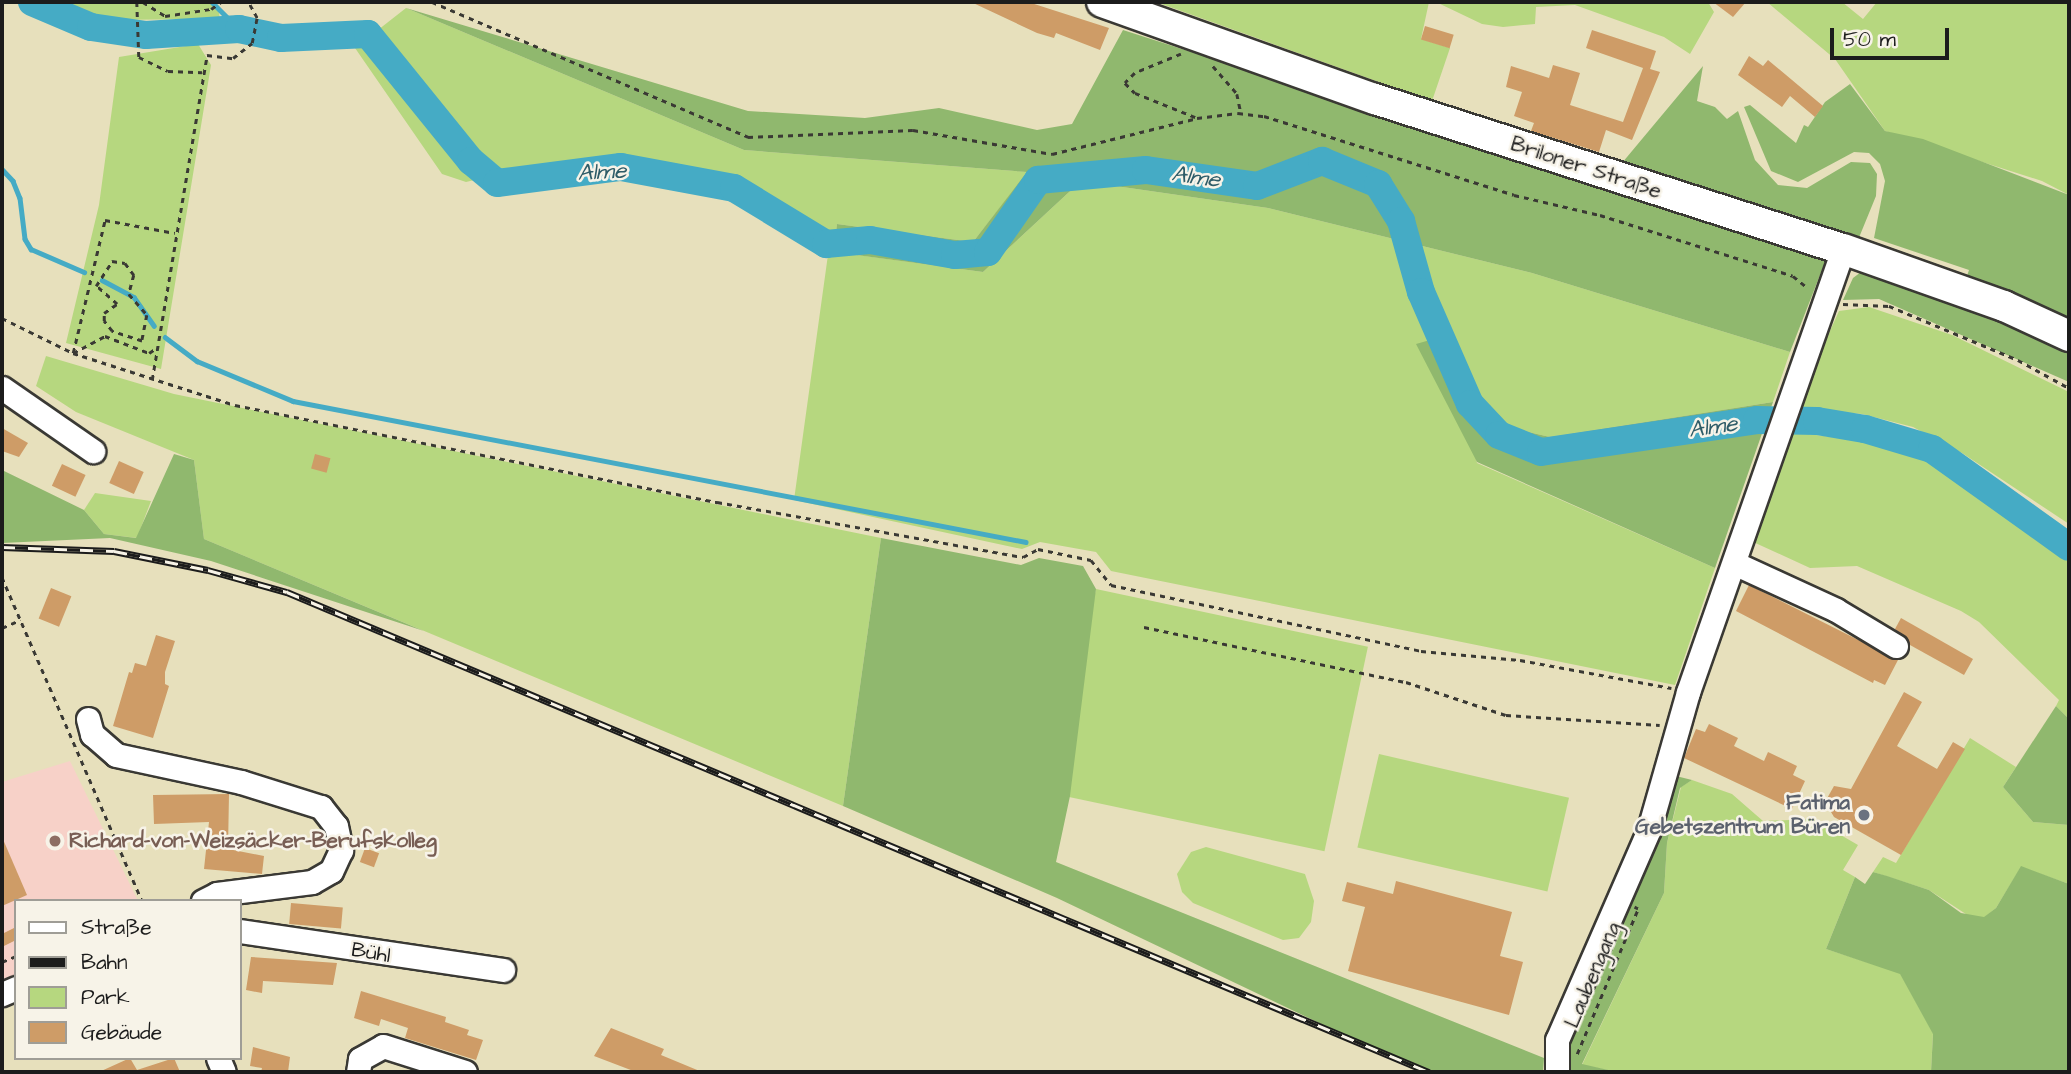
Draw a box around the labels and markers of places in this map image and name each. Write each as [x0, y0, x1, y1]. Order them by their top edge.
place label: Fatima Gebetszentrum Büren [1635, 790, 1850, 840]
marker: Fatima Gebetszentrum Büren [1856, 807, 1872, 823]
place label: Richard-von-Weizsäcker-Berufskolleg [69, 828, 437, 854]
marker: Richard-von-Weizsäcker-Berufskolleg [47, 833, 63, 849]

